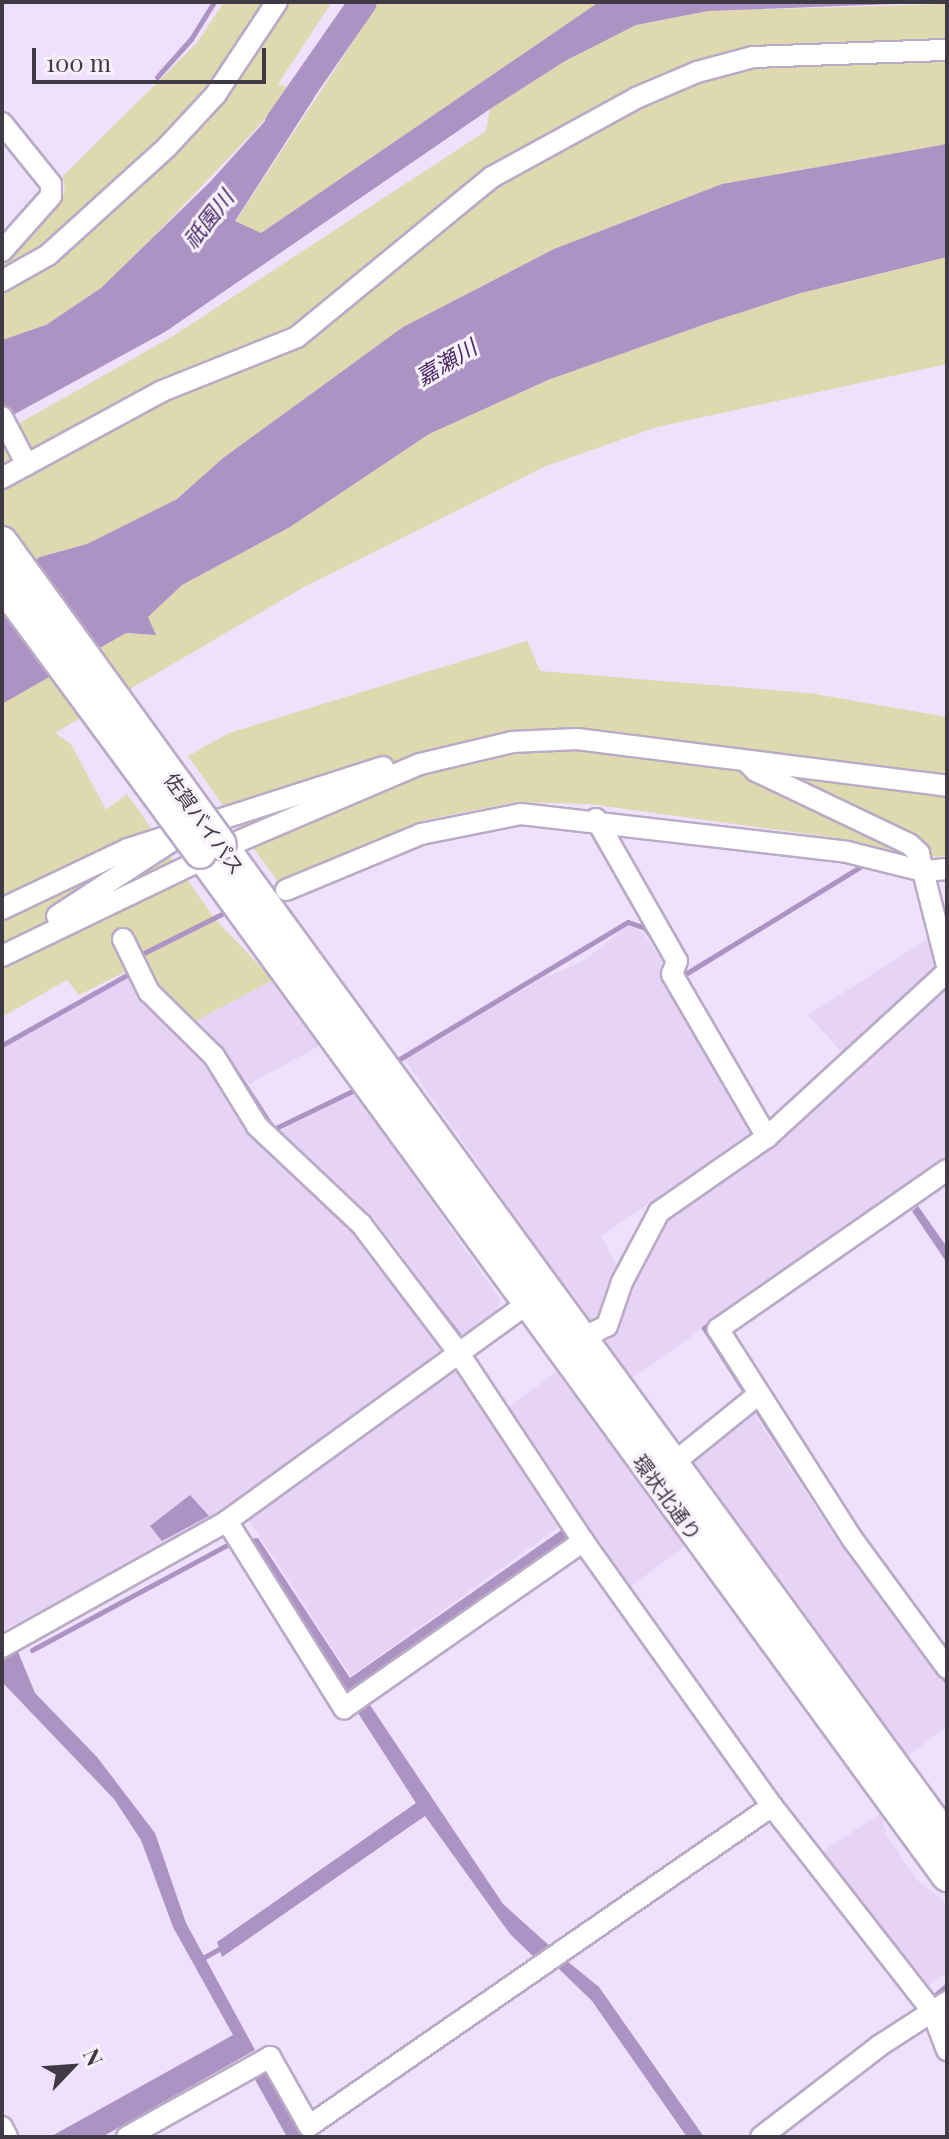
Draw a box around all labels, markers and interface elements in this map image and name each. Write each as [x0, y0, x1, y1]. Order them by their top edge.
scale bar [36, 32, 270, 82]
text: 100 m [46, 46, 111, 78]
water label: 祇園川 [177, 185, 239, 253]
water label: 嘉瀬川 [411, 334, 481, 390]
street label: 佐賀バイパス [160, 767, 250, 879]
street label: 環状北通り [629, 1449, 707, 1545]
north arrow [32, 2027, 112, 2107]
text: N [77, 2043, 111, 2070]

